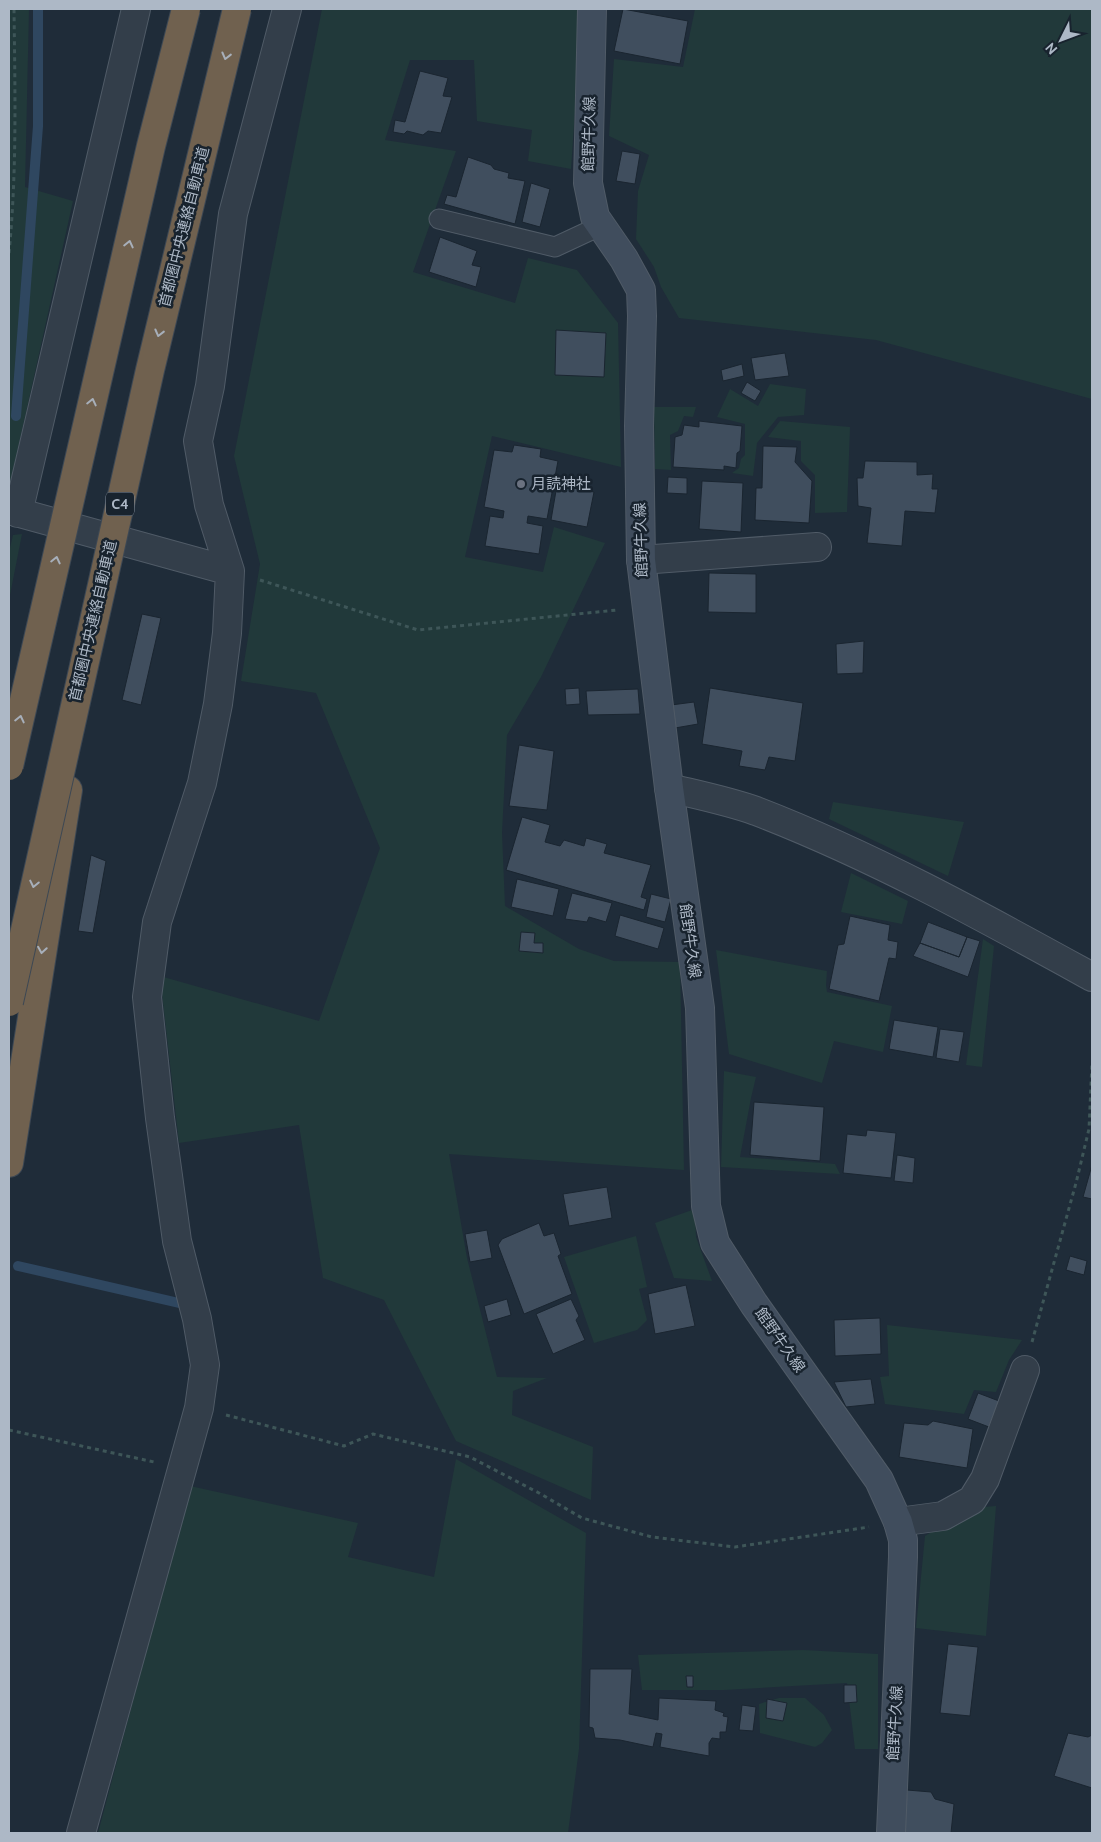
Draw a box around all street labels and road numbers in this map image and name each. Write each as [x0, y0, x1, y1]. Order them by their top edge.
street label: 館野牛久線 [579, 96, 599, 172]
street label: 首都圏中央連絡自動車道 [155, 145, 213, 309]
road number: C4 [106, 492, 134, 516]
street label: 館野牛久線 [631, 502, 651, 578]
street label: 首都圏中央連絡自動車道 [66, 539, 120, 703]
street label: 館野牛久線 [676, 903, 704, 979]
street label: 館野牛久線 [751, 1304, 809, 1376]
street label: 館野牛久線 [884, 1685, 906, 1761]

